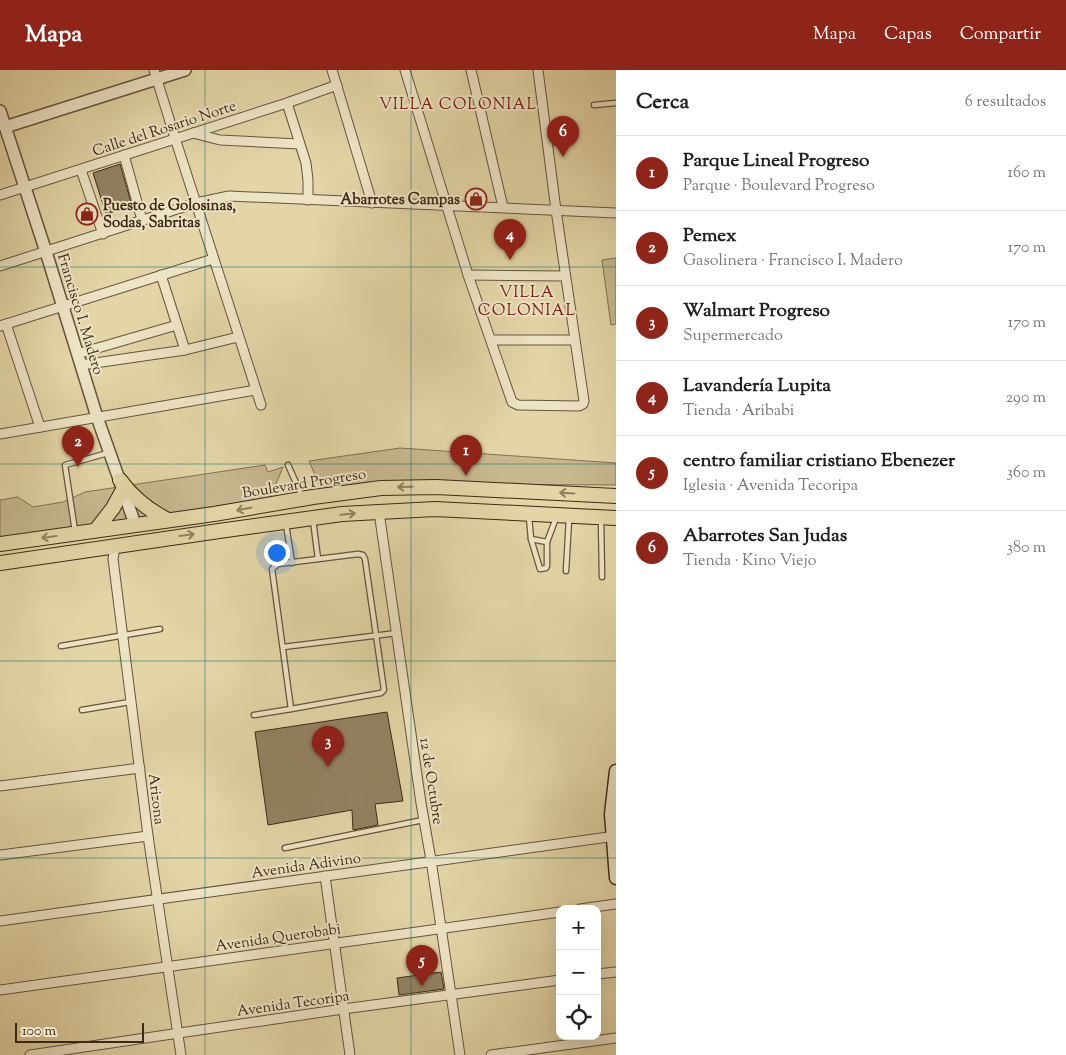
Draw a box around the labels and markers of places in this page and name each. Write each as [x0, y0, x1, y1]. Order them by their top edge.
pin: 6 [547, 116, 579, 157]
shop icon: Abarrotes Campas [464, 187, 488, 211]
place label: Abarrotes Campas [340, 190, 460, 211]
place label: Puesto de Golosinas, Sodas, Sabritas [103, 196, 236, 234]
shop icon: Puesto de Golosinas, Sodas, Sabritas [75, 202, 99, 226]
pin: 4 [494, 219, 526, 260]
pin: 2 [62, 426, 94, 467]
pin: 1 [450, 435, 482, 476]
pin: 3 [312, 726, 344, 767]
pin: 5 [406, 945, 438, 986]

